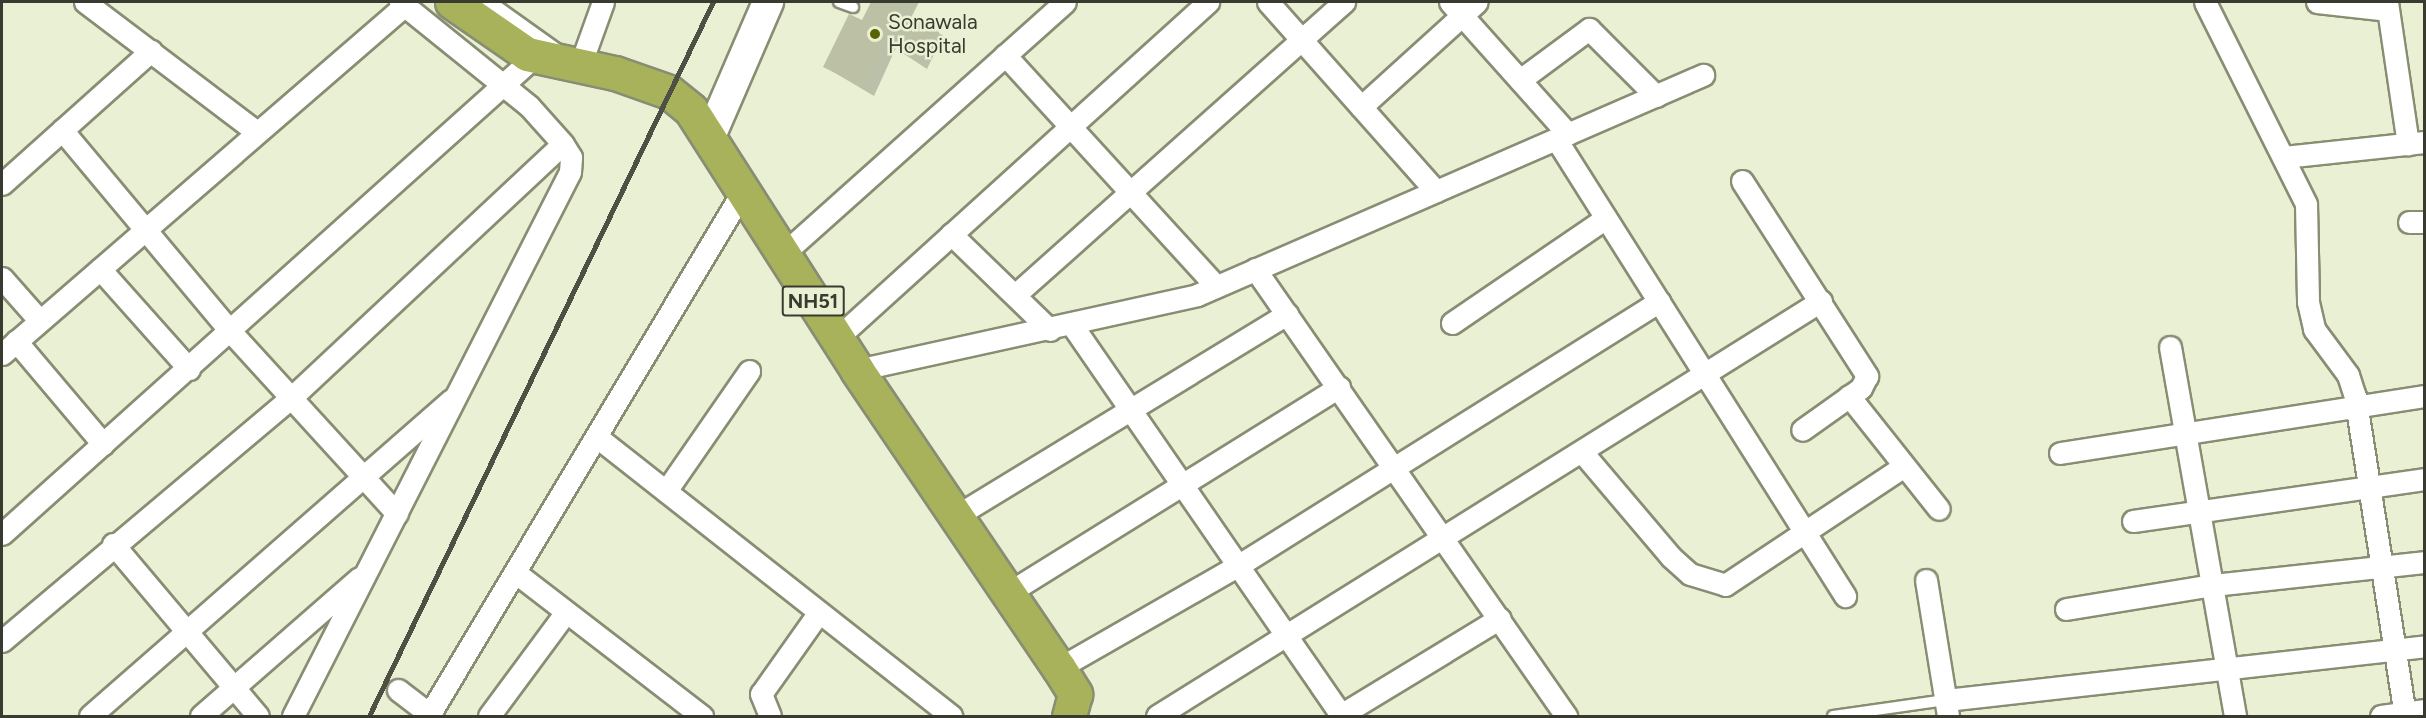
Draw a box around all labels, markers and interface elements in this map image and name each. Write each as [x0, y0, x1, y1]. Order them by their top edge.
place label: Sonawala Hospital [888, 9, 978, 59]
marker: Sonawala Hospital [866, 25, 884, 43]
road number: NH51 [782, 284, 844, 318]

